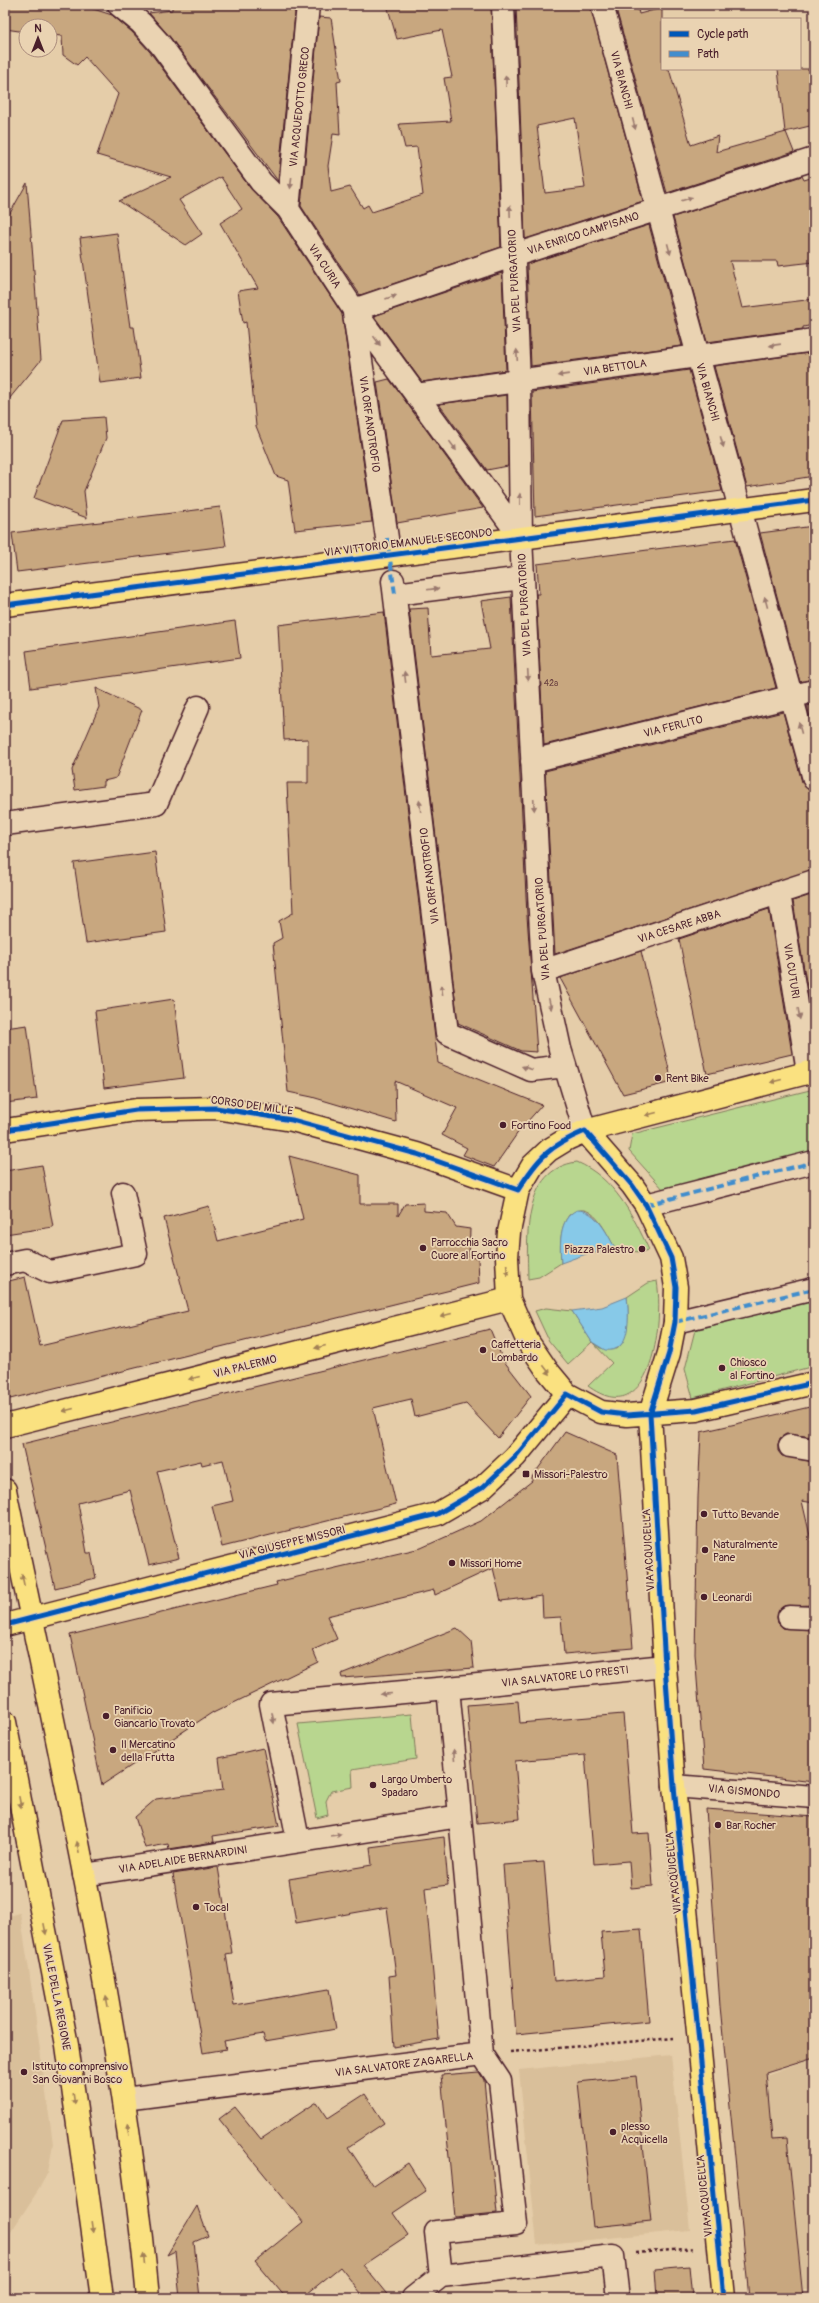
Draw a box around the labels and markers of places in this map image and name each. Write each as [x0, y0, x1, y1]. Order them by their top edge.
place label: Rent Bike [666, 1072, 709, 1085]
marker: Rent Bike [653, 1073, 663, 1083]
place label: Fortino Food [511, 1119, 571, 1132]
marker: Fortino Food [498, 1120, 508, 1130]
place label: Parrocchia Sacro Cuore al Fortino [431, 1236, 508, 1262]
marker: Parrocchia Sacro Cuore al Fortino [418, 1243, 428, 1253]
place label: Piazza Palestro [564, 1243, 634, 1256]
marker: Piazza Palestro [637, 1244, 647, 1254]
place label: Caffetteria Lombardo [491, 1338, 541, 1364]
marker: Caffetteria Lombardo [478, 1345, 488, 1355]
place label: Chiosco al Fortino [730, 1356, 775, 1382]
marker: Chiosco al Fortino [717, 1363, 727, 1373]
place label: Missori-Palestro [534, 1468, 608, 1481]
marker: Missori-Palestro [521, 1469, 531, 1479]
place label: Tutto Bevande [712, 1508, 780, 1521]
marker: Tutto Bevande [699, 1509, 709, 1519]
place label: Naturalmente Pane [713, 1538, 778, 1564]
marker: Naturalmente Pane [700, 1545, 710, 1555]
place label: Missori Home [460, 1557, 522, 1570]
marker: Missori Home [447, 1558, 457, 1568]
place label: Leonardi [712, 1591, 752, 1604]
marker: Leonardi [699, 1592, 709, 1602]
place label: Panificio Giancarlo Trovato [114, 1704, 195, 1730]
marker: Panificio Giancarlo Trovato [101, 1711, 111, 1721]
place label: Il Mercatino della Frutta [121, 1738, 175, 1764]
marker: Il Mercatino della Frutta [108, 1745, 118, 1755]
place label: Largo Umberto Spadaro [381, 1773, 452, 1799]
marker: Largo Umberto Spadaro [368, 1780, 378, 1790]
place label: Bar Rocher [726, 1819, 776, 1832]
marker: Bar Rocher [713, 1820, 723, 1830]
place label: Tocal [204, 1901, 229, 1914]
marker: Tocal [191, 1902, 201, 1912]
place label: Istituto comprensivo San Giovanni Bosco [32, 2060, 128, 2086]
marker: Istituto comprensivo San Giovanni Bosco [19, 2067, 29, 2077]
place label: plesso Acquicella [621, 2120, 668, 2146]
marker: plesso Acquicella [608, 2127, 618, 2137]

